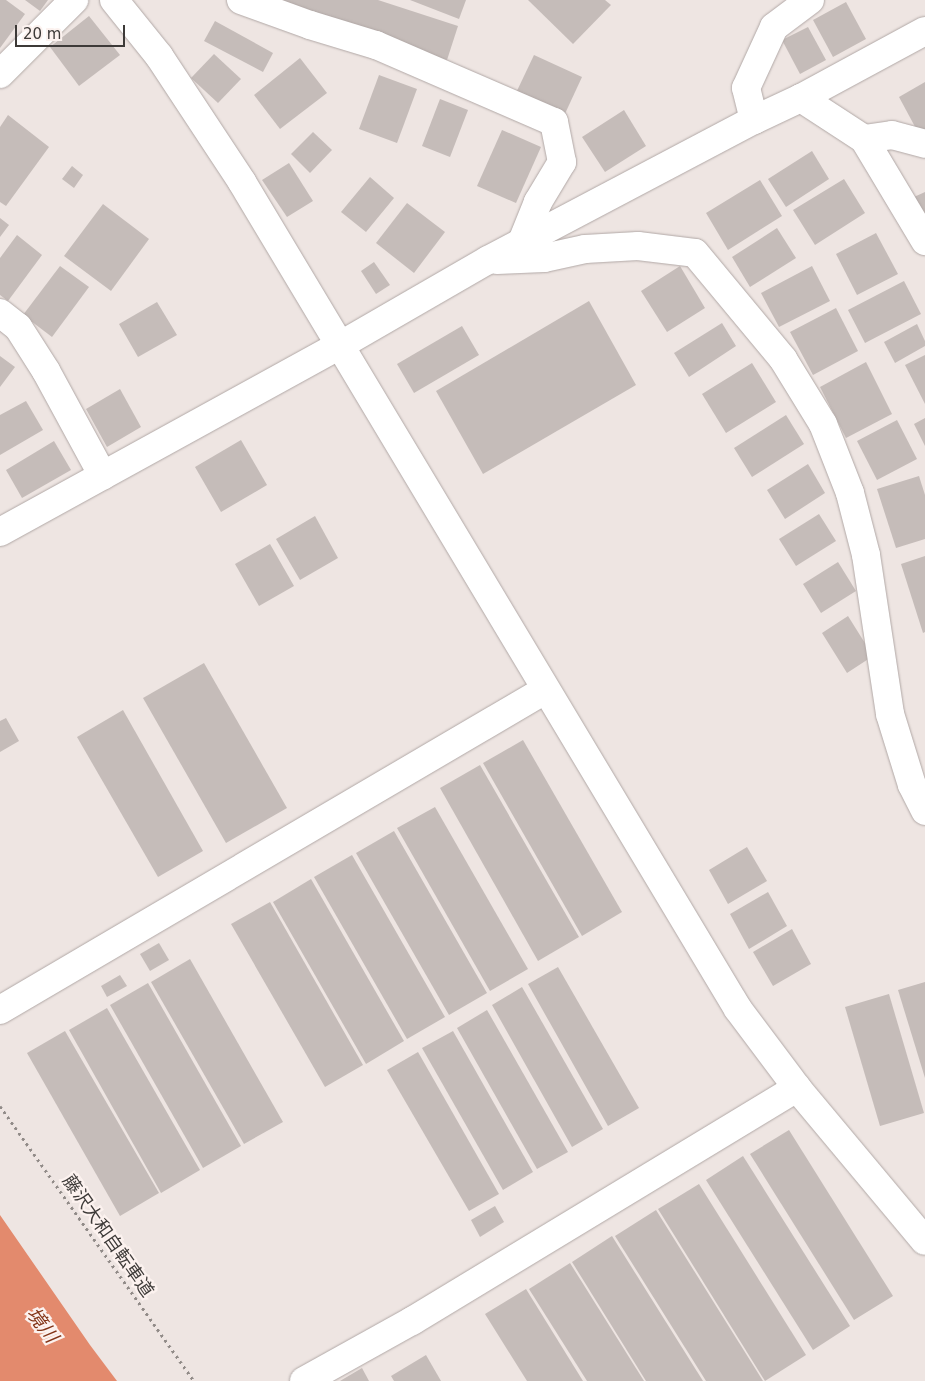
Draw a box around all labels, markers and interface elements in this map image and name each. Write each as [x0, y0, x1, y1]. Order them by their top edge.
scale bar [18, 15, 128, 47]
text: 20 m [23, 25, 61, 43]
street label: 藤沢大和自転車道 [58, 1171, 158, 1301]
water label: 境川 [21, 1303, 63, 1347]

